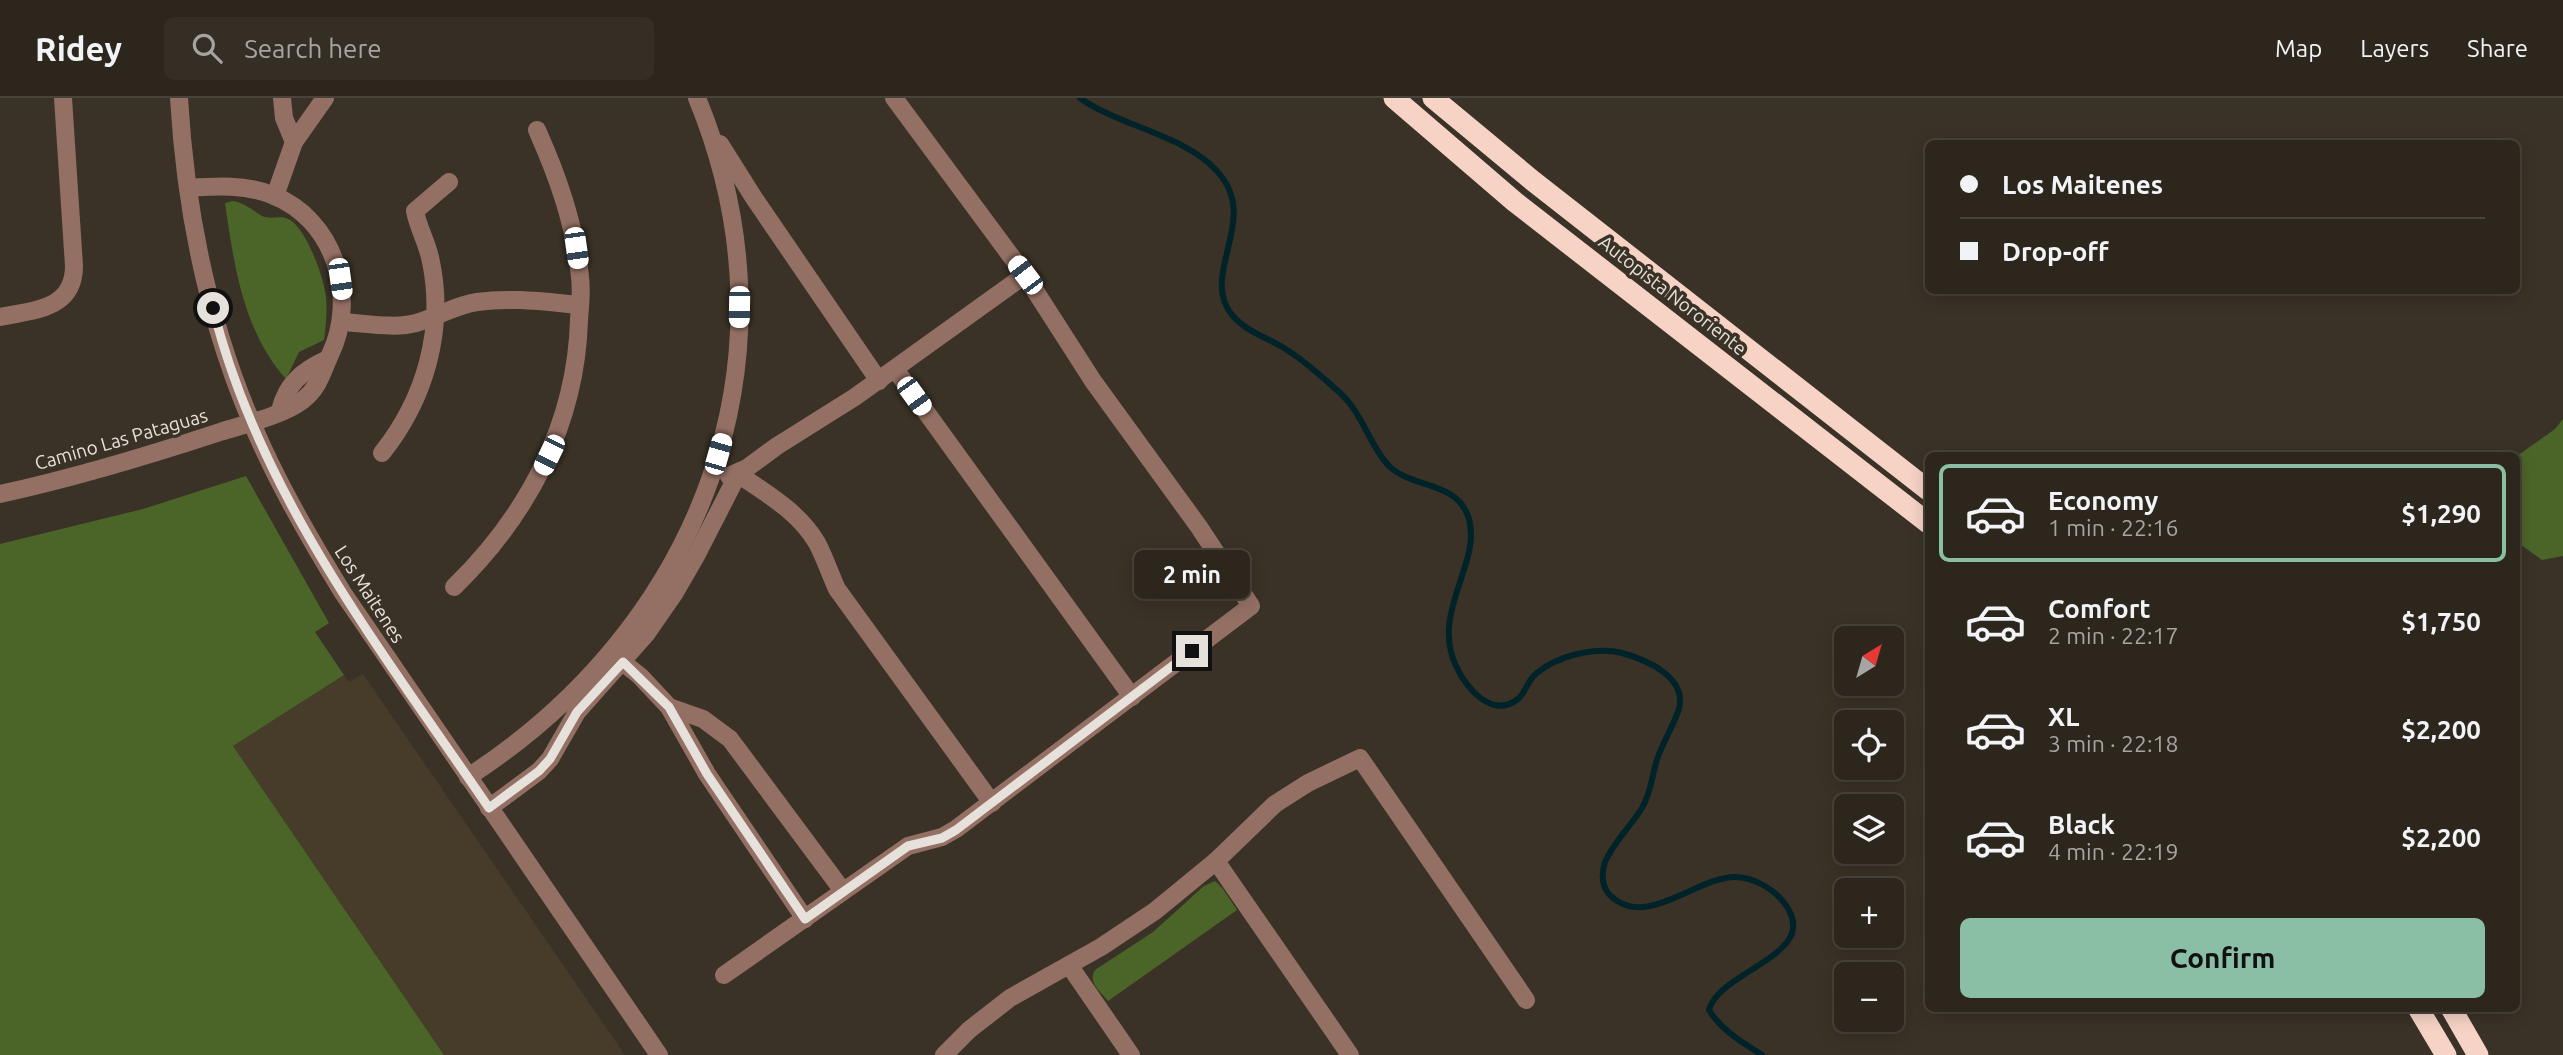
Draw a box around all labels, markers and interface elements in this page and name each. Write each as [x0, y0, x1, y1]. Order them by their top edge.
search box [164, 17, 654, 80]
icon: search [188, 29, 226, 67]
text: Ridey [35, 30, 122, 67]
text: Search here [244, 34, 382, 63]
text: Map [2275, 35, 2322, 62]
text: Layers [2360, 35, 2429, 62]
text: Share [2467, 35, 2528, 62]
text: Los Maitenes [2002, 170, 2163, 199]
car [563, 226, 590, 270]
street label: Autopista Nororiente [1595, 231, 1751, 359]
text: Drop-off [2002, 237, 2109, 266]
car [1004, 252, 1047, 298]
car [327, 257, 354, 301]
car [729, 286, 750, 328]
route start [197, 292, 229, 324]
car [894, 373, 935, 419]
street label: Camino Las Pataguas [32, 404, 210, 474]
car [703, 431, 734, 477]
car [531, 432, 568, 478]
icon: car [1964, 482, 2027, 545]
text: Economy [2048, 486, 2158, 515]
text: $1,290 [2401, 499, 2481, 528]
text: 1 min · 22:16 [2048, 515, 2179, 540]
street label: Los Maitenes [330, 541, 410, 647]
callout: 2 min [1134, 550, 1250, 598]
text: 2 min [1163, 562, 1221, 587]
icon: car [1964, 590, 2027, 653]
text: Comfort [2048, 594, 2151, 623]
text: $1,750 [2401, 607, 2481, 636]
text: 2 min · 22:17 [2048, 623, 2179, 648]
north arrow [1834, 626, 1904, 696]
map controls [1834, 626, 1904, 1032]
route end [1176, 635, 1208, 667]
icon: car [1964, 698, 2027, 761]
text: XL [2048, 702, 2079, 731]
button: locate [1834, 710, 1904, 780]
text: $2,200 [2401, 715, 2481, 744]
text: 3 min · 22:18 [2048, 731, 2179, 756]
button: layers [1834, 794, 1904, 864]
icon: car [1964, 806, 2027, 869]
text: Black [2048, 810, 2115, 839]
text: $2,200 [2401, 823, 2481, 852]
text: 4 min · 22:19 [2048, 839, 2179, 864]
button: + [1834, 878, 1904, 948]
button: Confirm [1960, 918, 2485, 998]
button: − [1834, 962, 1904, 1032]

